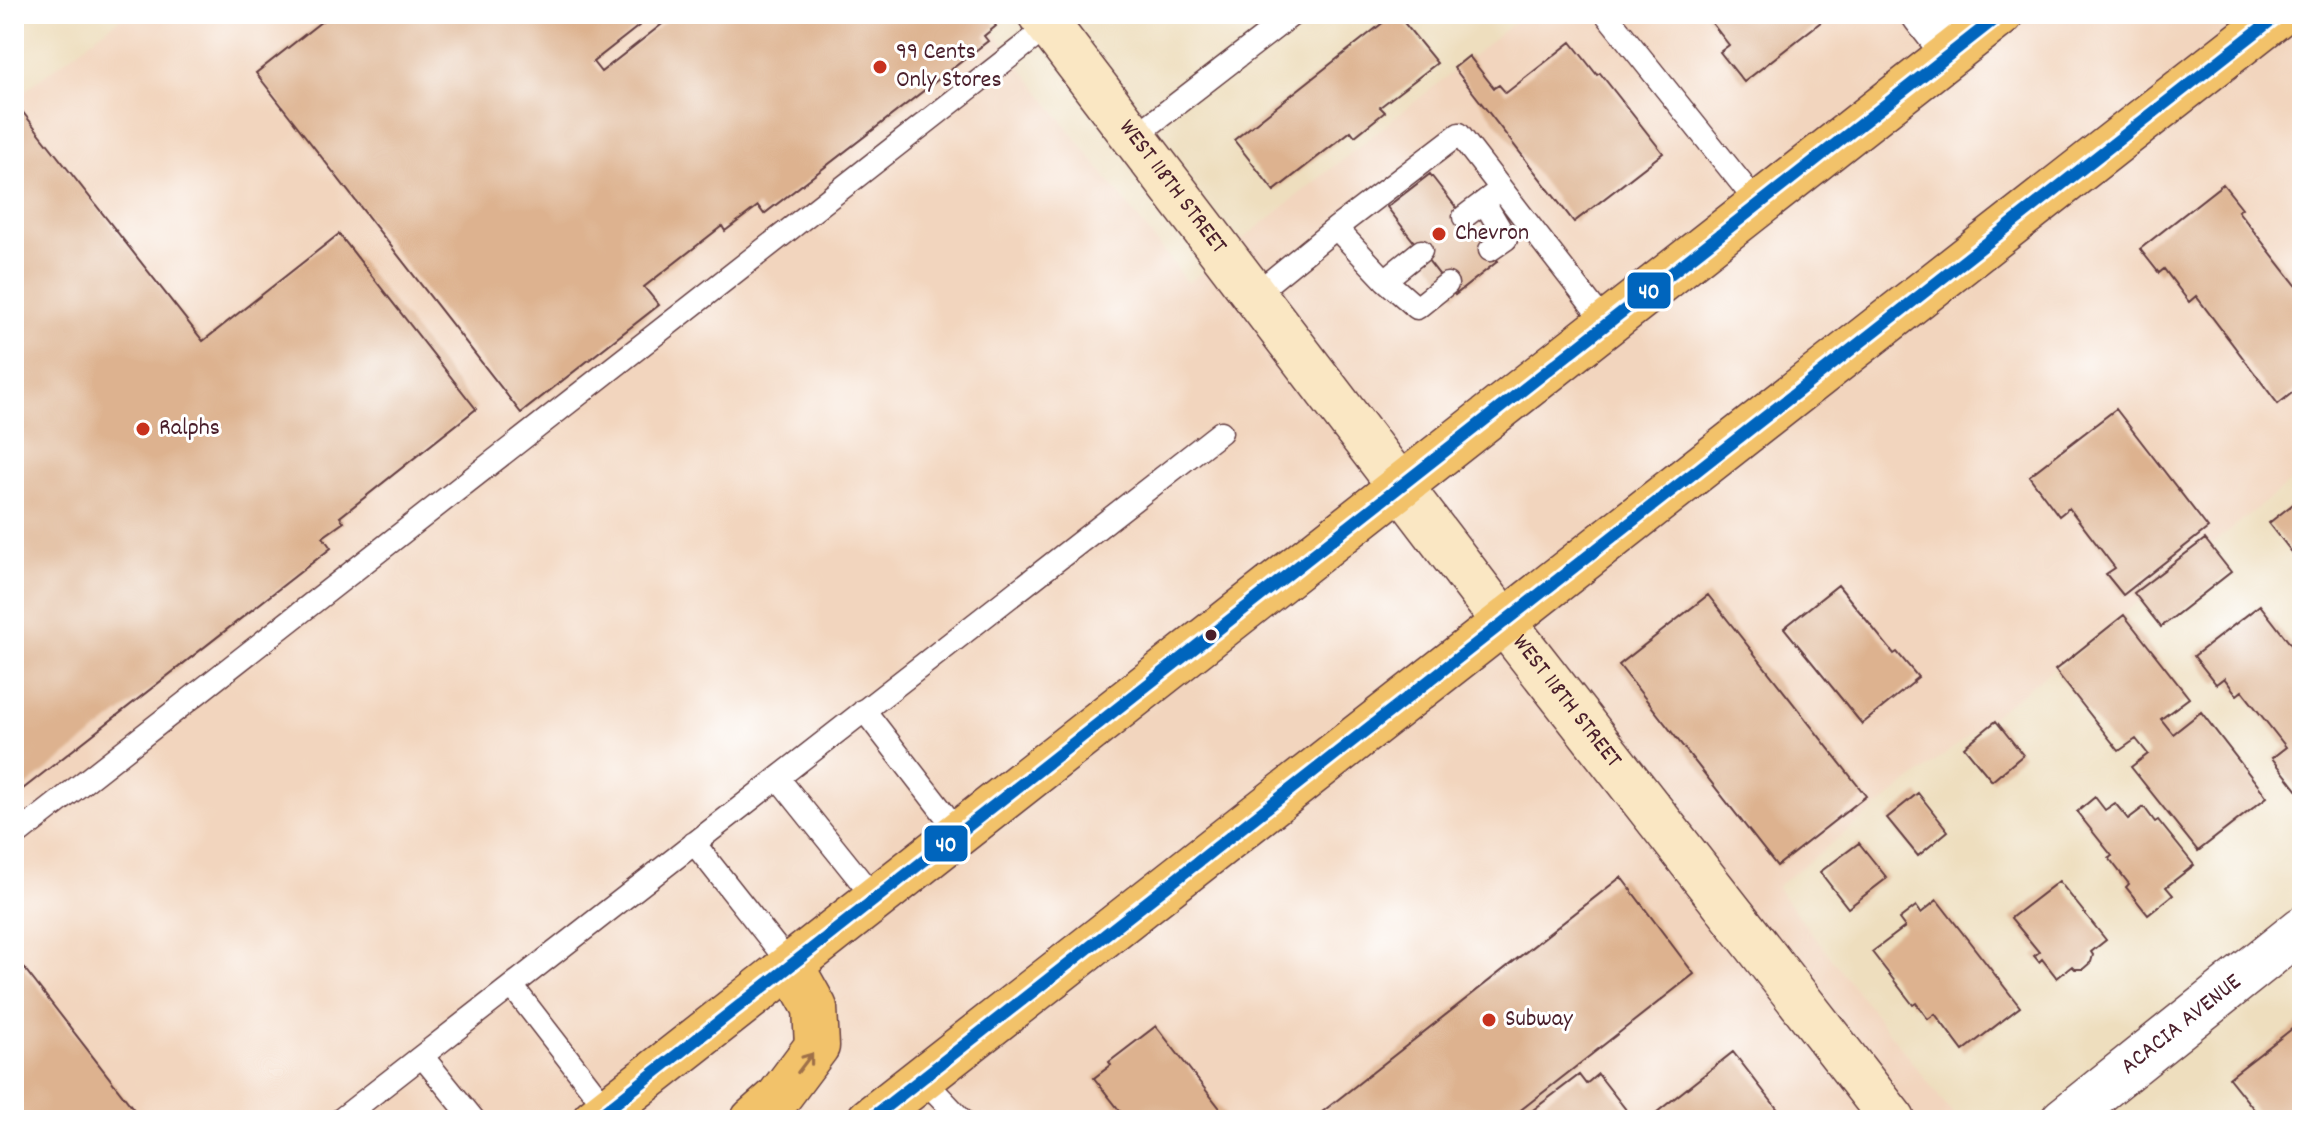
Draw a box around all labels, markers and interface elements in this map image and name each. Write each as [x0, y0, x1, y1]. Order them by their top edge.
place label: 99 Cents Only Stores [896, 36, 1001, 98]
marker: 99 Cents Only Stores [871, 58, 889, 76]
street label: WEST 118TH STREET [1110, 113, 1235, 262]
place label: Chevron [1455, 217, 1529, 251]
marker: Chevron [1430, 225, 1448, 243]
line badge: 40 [1626, 271, 1672, 310]
text: 40 [1638, 278, 1660, 309]
place label: Ralphs [159, 412, 220, 446]
marker: Ralphs [134, 420, 152, 438]
unlabelled marker [1203, 627, 1219, 643]
street label: WEST 118TH STREET [1503, 628, 1629, 776]
line badge: 40 [923, 824, 969, 863]
text: 40 [935, 831, 957, 862]
street label: ACACIA AVENUE [2114, 966, 2249, 1084]
place label: Subway [1505, 1003, 1574, 1037]
marker: Subway [1480, 1011, 1498, 1029]
one-way arrow [796, 1053, 813, 1074]

